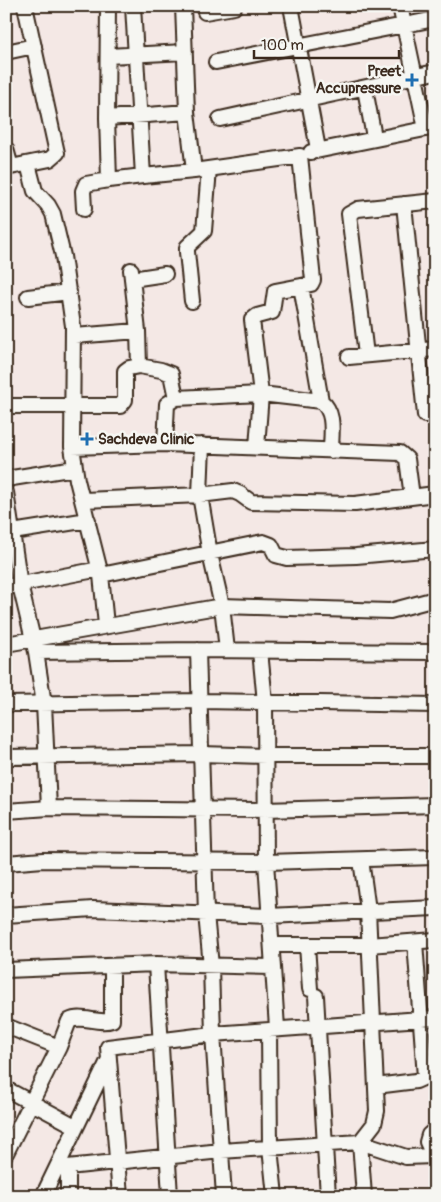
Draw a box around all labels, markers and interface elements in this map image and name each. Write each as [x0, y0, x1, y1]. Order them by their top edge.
scale bar [254, 28, 398, 60]
text: 100 m [261, 36, 304, 55]
place label: Preet Accupressure [316, 62, 402, 98]
marker: Preet Accupressure [405, 73, 419, 87]
place label: Sachdeva Clinic [98, 430, 195, 449]
marker: Sachdeva Clinic [80, 432, 94, 446]

